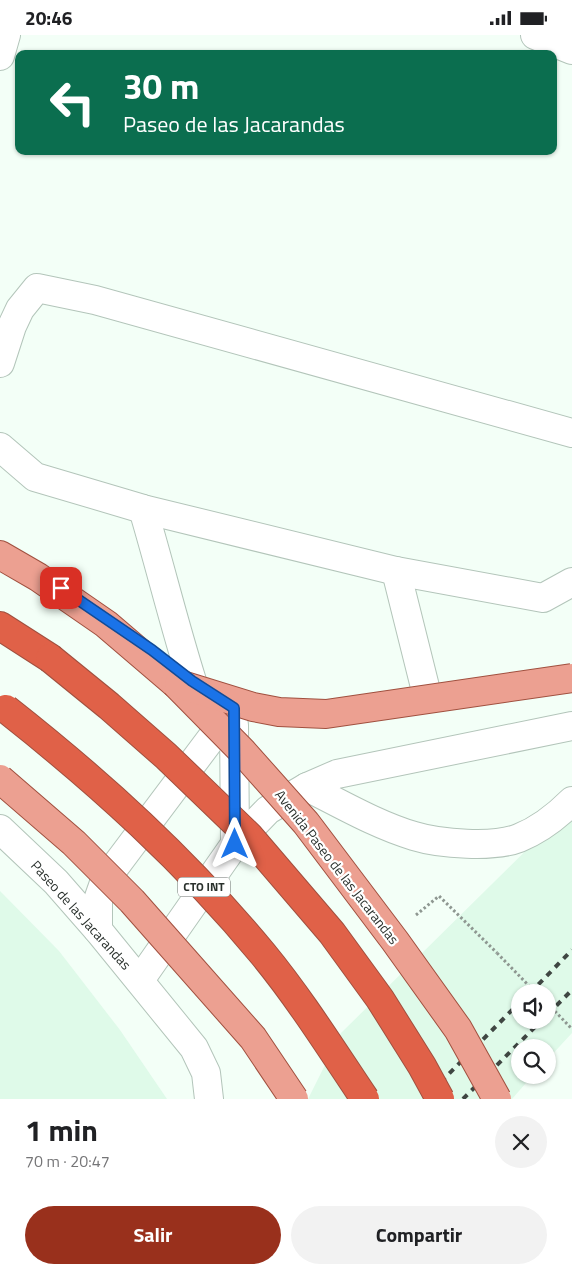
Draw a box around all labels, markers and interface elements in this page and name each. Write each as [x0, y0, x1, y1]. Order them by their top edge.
text: 20:46 [25, 3, 72, 32]
text: 30 m [123, 59, 199, 113]
icon: left [40, 70, 105, 135]
text: Paseo de las Jacarandas [123, 107, 345, 141]
pin [40, 567, 82, 609]
icon: arrive [47, 574, 75, 602]
street label: Avenida Paseo de las Jacarandas [270, 785, 404, 948]
position arrow [208, 817, 260, 869]
street label: Paseo de las Jacarandas [26, 855, 136, 974]
road number: CTO INT [178, 877, 230, 897]
map controls [511, 984, 556, 1084]
button: sound [511, 984, 556, 1029]
button: search [511, 1039, 556, 1084]
text: 1 min [25, 1107, 98, 1153]
button: close [495, 1116, 547, 1168]
text: 70 m · 20:47 [25, 1149, 110, 1173]
button: Salir [25, 1206, 281, 1264]
button: Compartir [291, 1206, 547, 1264]

